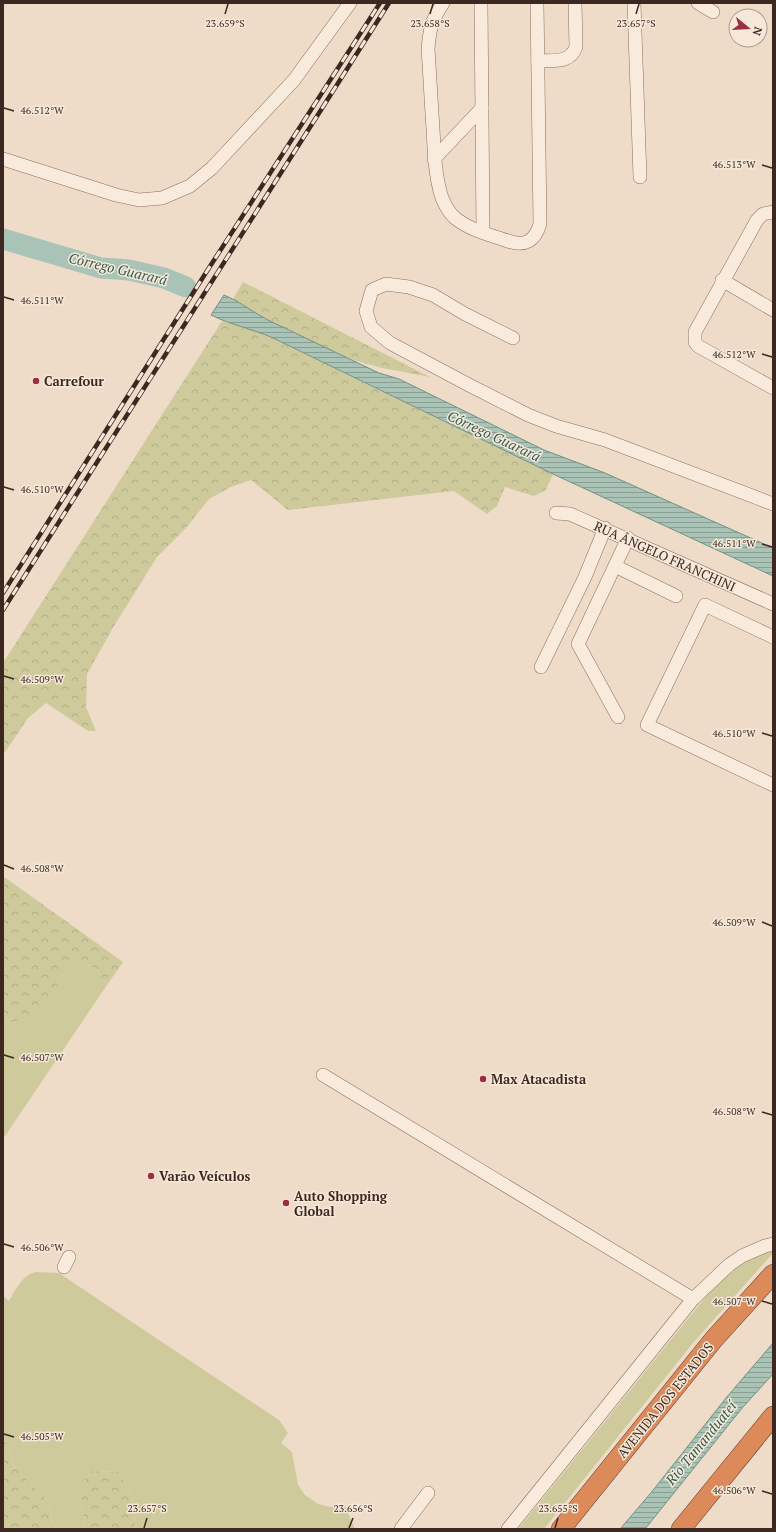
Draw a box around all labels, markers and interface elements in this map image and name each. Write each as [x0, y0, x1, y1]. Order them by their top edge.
north arrow [728, 8, 768, 48]
text: 23.659°S [205, 17, 245, 30]
text: 23.658°S [410, 17, 450, 30]
text: 23.657°S [616, 17, 656, 30]
text: N [749, 25, 765, 38]
text: 46.512°W [20, 104, 64, 117]
text: 46.513°W [712, 158, 756, 171]
water label: Córrego Guarará [67, 248, 170, 289]
text: 46.511°W [20, 294, 64, 307]
text: 46.512°W [712, 348, 756, 361]
place label: Carrefour [44, 372, 104, 390]
marker: Carrefour [31, 376, 41, 386]
water label: Córrego Guarará [445, 406, 544, 466]
text: 46.510°W [20, 483, 64, 496]
street label: RUA ÂNGELO FRANCHINI [591, 517, 739, 595]
text: 46.511°W [712, 537, 756, 550]
text: 46.509°W [20, 673, 64, 686]
text: 46.510°W [712, 727, 756, 740]
text: 46.508°W [20, 862, 64, 875]
text: 46.509°W [712, 916, 756, 929]
text: 46.507°W [20, 1051, 64, 1064]
place label: Max Atacadista [491, 1070, 587, 1088]
marker: Max Atacadista [478, 1074, 488, 1084]
text: 46.508°W [712, 1105, 756, 1118]
place label: Varão Veículos [159, 1167, 250, 1185]
marker: Varão Veículos [146, 1171, 156, 1181]
place label: Auto Shopping Global [294, 1187, 388, 1220]
marker: Auto Shopping Global [281, 1198, 291, 1208]
text: 46.506°W [20, 1241, 64, 1254]
text: 46.507°W [712, 1295, 756, 1308]
street label: AVENIDA DOS ESTADOS [613, 1339, 717, 1461]
water label: Rio Tamanduateí [660, 1395, 742, 1489]
text: 46.505°W [20, 1430, 64, 1443]
text: 46.506°W [712, 1484, 756, 1497]
text: 23.657°S [127, 1502, 167, 1515]
text: 23.656°S [333, 1502, 373, 1515]
text: 23.655°S [538, 1502, 578, 1515]

